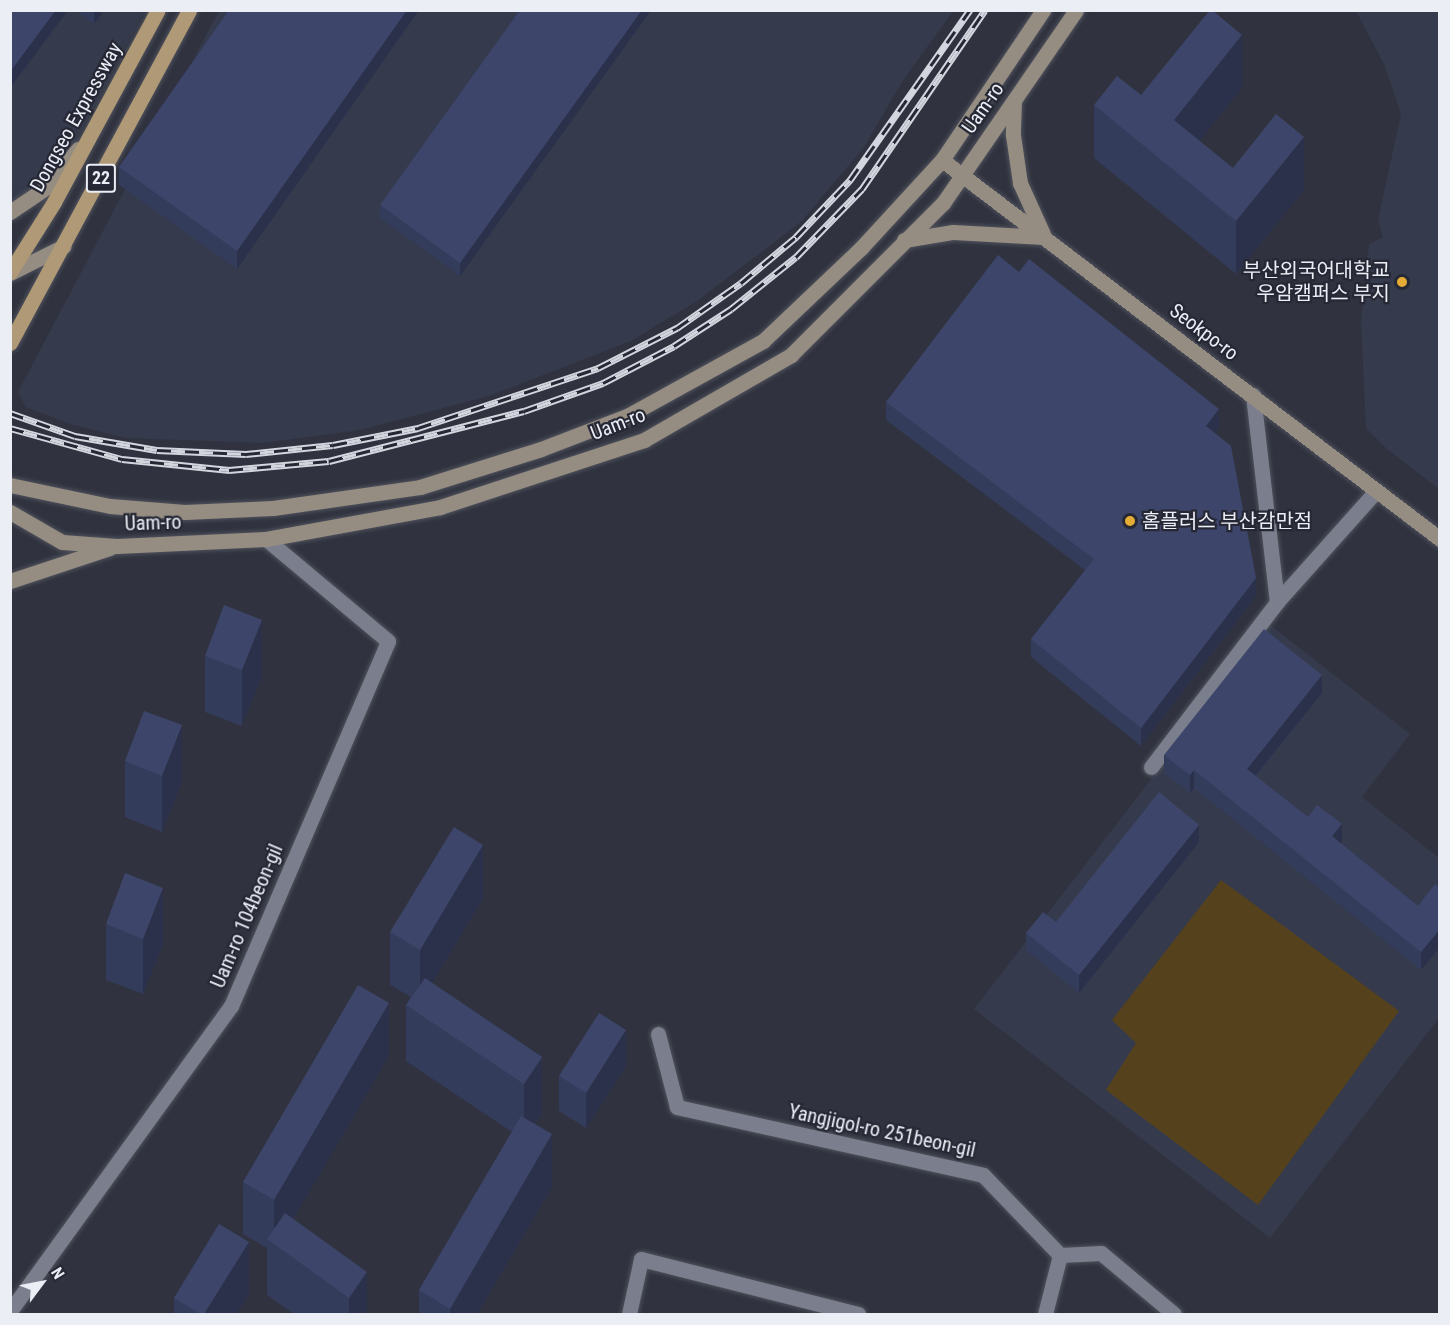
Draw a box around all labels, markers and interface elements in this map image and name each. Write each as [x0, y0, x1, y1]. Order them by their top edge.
street label: Dongseo Expressway [25, 38, 127, 196]
street label: Uam-ro [957, 78, 1009, 138]
road number: 22 [84, 163, 118, 193]
place label: 부산외국어대학교 우암캠퍼스 부지 [1243, 258, 1390, 305]
marker: 부산외국어대학교 우암캠퍼스 부지 [1395, 275, 1409, 289]
street label: Seokpo-ro [1165, 298, 1243, 366]
street label: Uam-ro [587, 403, 649, 445]
place label: 홈플러스 부산감만점 [1142, 509, 1312, 533]
street label: Uam-ro [124, 510, 182, 536]
marker: 홈플러스 부산감만점 [1123, 514, 1137, 528]
street label: Uam-ro 104beon-gil [206, 840, 288, 992]
street label: Yangjigol-ro 251beon-gil [786, 1099, 978, 1163]
north arrow [12, 1253, 72, 1313]
text: N [47, 1264, 68, 1282]

